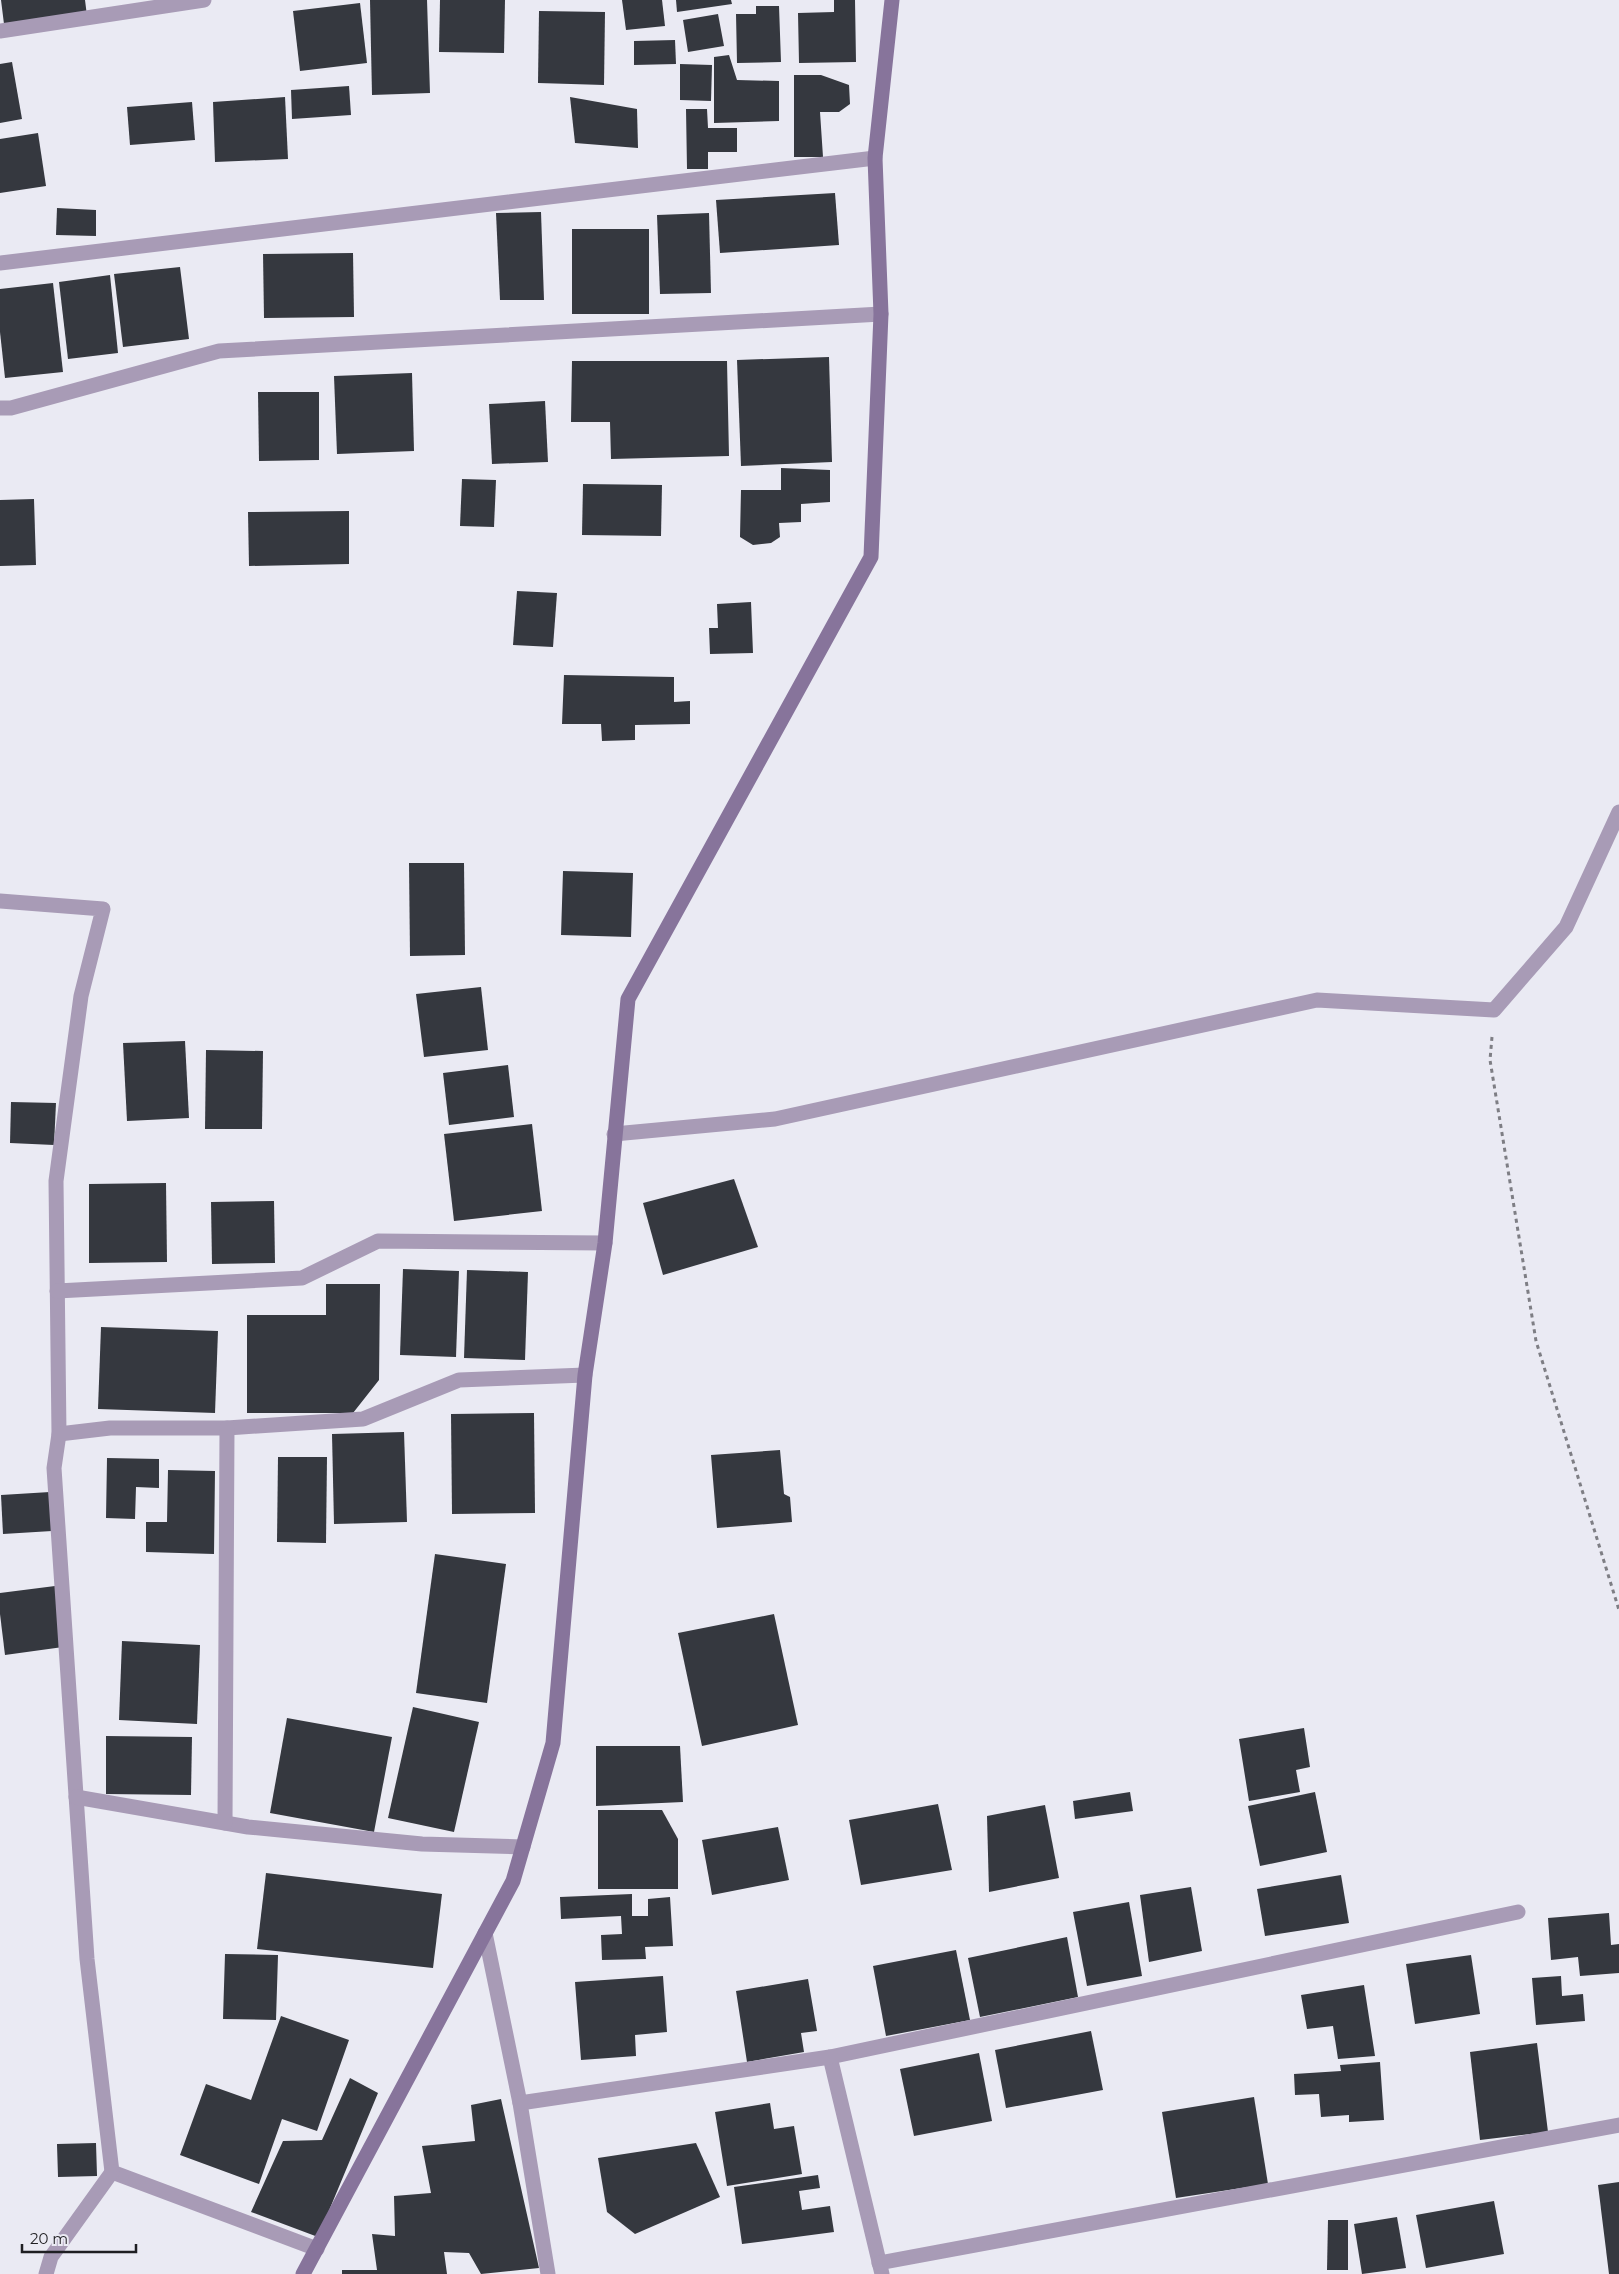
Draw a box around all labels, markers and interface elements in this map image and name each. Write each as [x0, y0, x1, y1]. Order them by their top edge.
scale bar [22, 2222, 136, 2254]
text: 20 m [30, 2229, 68, 2248]

